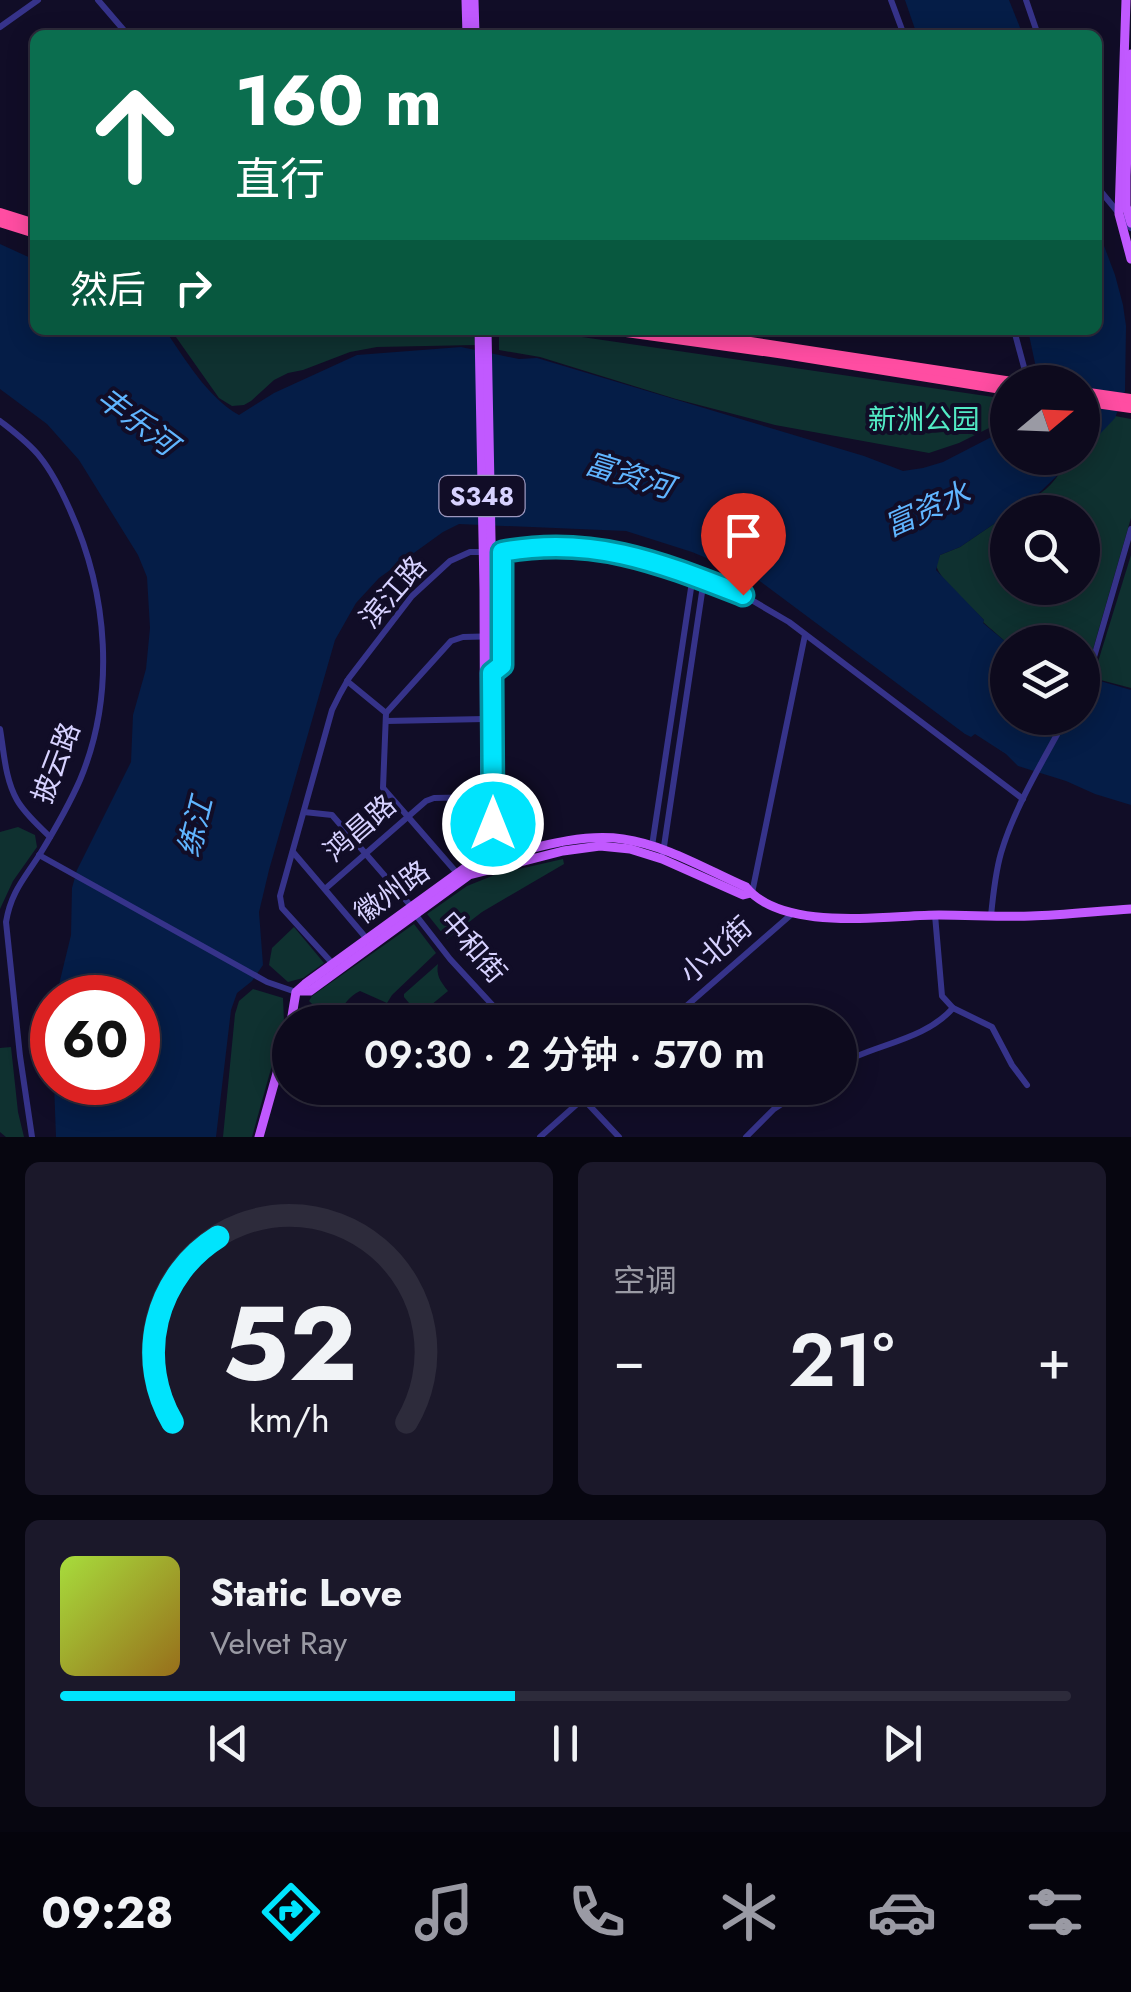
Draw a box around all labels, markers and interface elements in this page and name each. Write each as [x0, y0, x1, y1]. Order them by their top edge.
text: 160 m [235, 50, 442, 151]
icon: ahead [70, 70, 200, 200]
text: 直行 [235, 147, 325, 212]
icon: right [166, 260, 221, 315]
text: 然后 [70, 262, 146, 317]
north arrow [990, 365, 1100, 475]
map controls [990, 365, 1100, 735]
water label: 丰乐河 [88, 377, 190, 468]
park label: 新洲公园 [868, 399, 980, 440]
water label: 富资河 [580, 441, 683, 510]
water label: 富资水 [877, 470, 979, 547]
road number: S348 [440, 476, 524, 516]
pin [701, 493, 786, 596]
button: search [990, 495, 1100, 605]
icon: arrive [716, 508, 771, 563]
street label: 滨江路 [350, 547, 436, 637]
button: layers [990, 625, 1100, 735]
street label: 披云路 [22, 716, 90, 810]
position arrow [441, 772, 545, 876]
street label: 鸿昌路 [315, 785, 405, 871]
water label: 练江 [167, 790, 224, 861]
street label: 徽州路 [346, 851, 438, 933]
street label: 中和街 [430, 902, 516, 992]
street label: 小北街 [671, 907, 761, 993]
speed limit sign: 60 [30, 975, 160, 1105]
text: 09:30 · 2 分钟 · 570 m [364, 1027, 765, 1082]
text: 空调 [613, 1258, 677, 1304]
text: 52 [221, 1269, 357, 1419]
text: 21° [788, 1306, 894, 1414]
text: − [613, 1320, 645, 1400]
text: + [1037, 1320, 1071, 1400]
text: km/h [249, 1394, 329, 1445]
text: Static Love [210, 1565, 402, 1620]
text: Velvet Ray [210, 1620, 347, 1666]
icon: previous [201, 1716, 256, 1771]
icon: pause [538, 1716, 593, 1771]
icon: next [875, 1716, 930, 1771]
icon: directions [256, 1877, 326, 1947]
icon: music [409, 1877, 479, 1947]
icon: phone [562, 1877, 632, 1947]
icon: climate [714, 1877, 784, 1947]
icon: car [867, 1877, 937, 1947]
icon: filters [1020, 1877, 1090, 1947]
text: 09:28 [41, 1880, 173, 1945]

